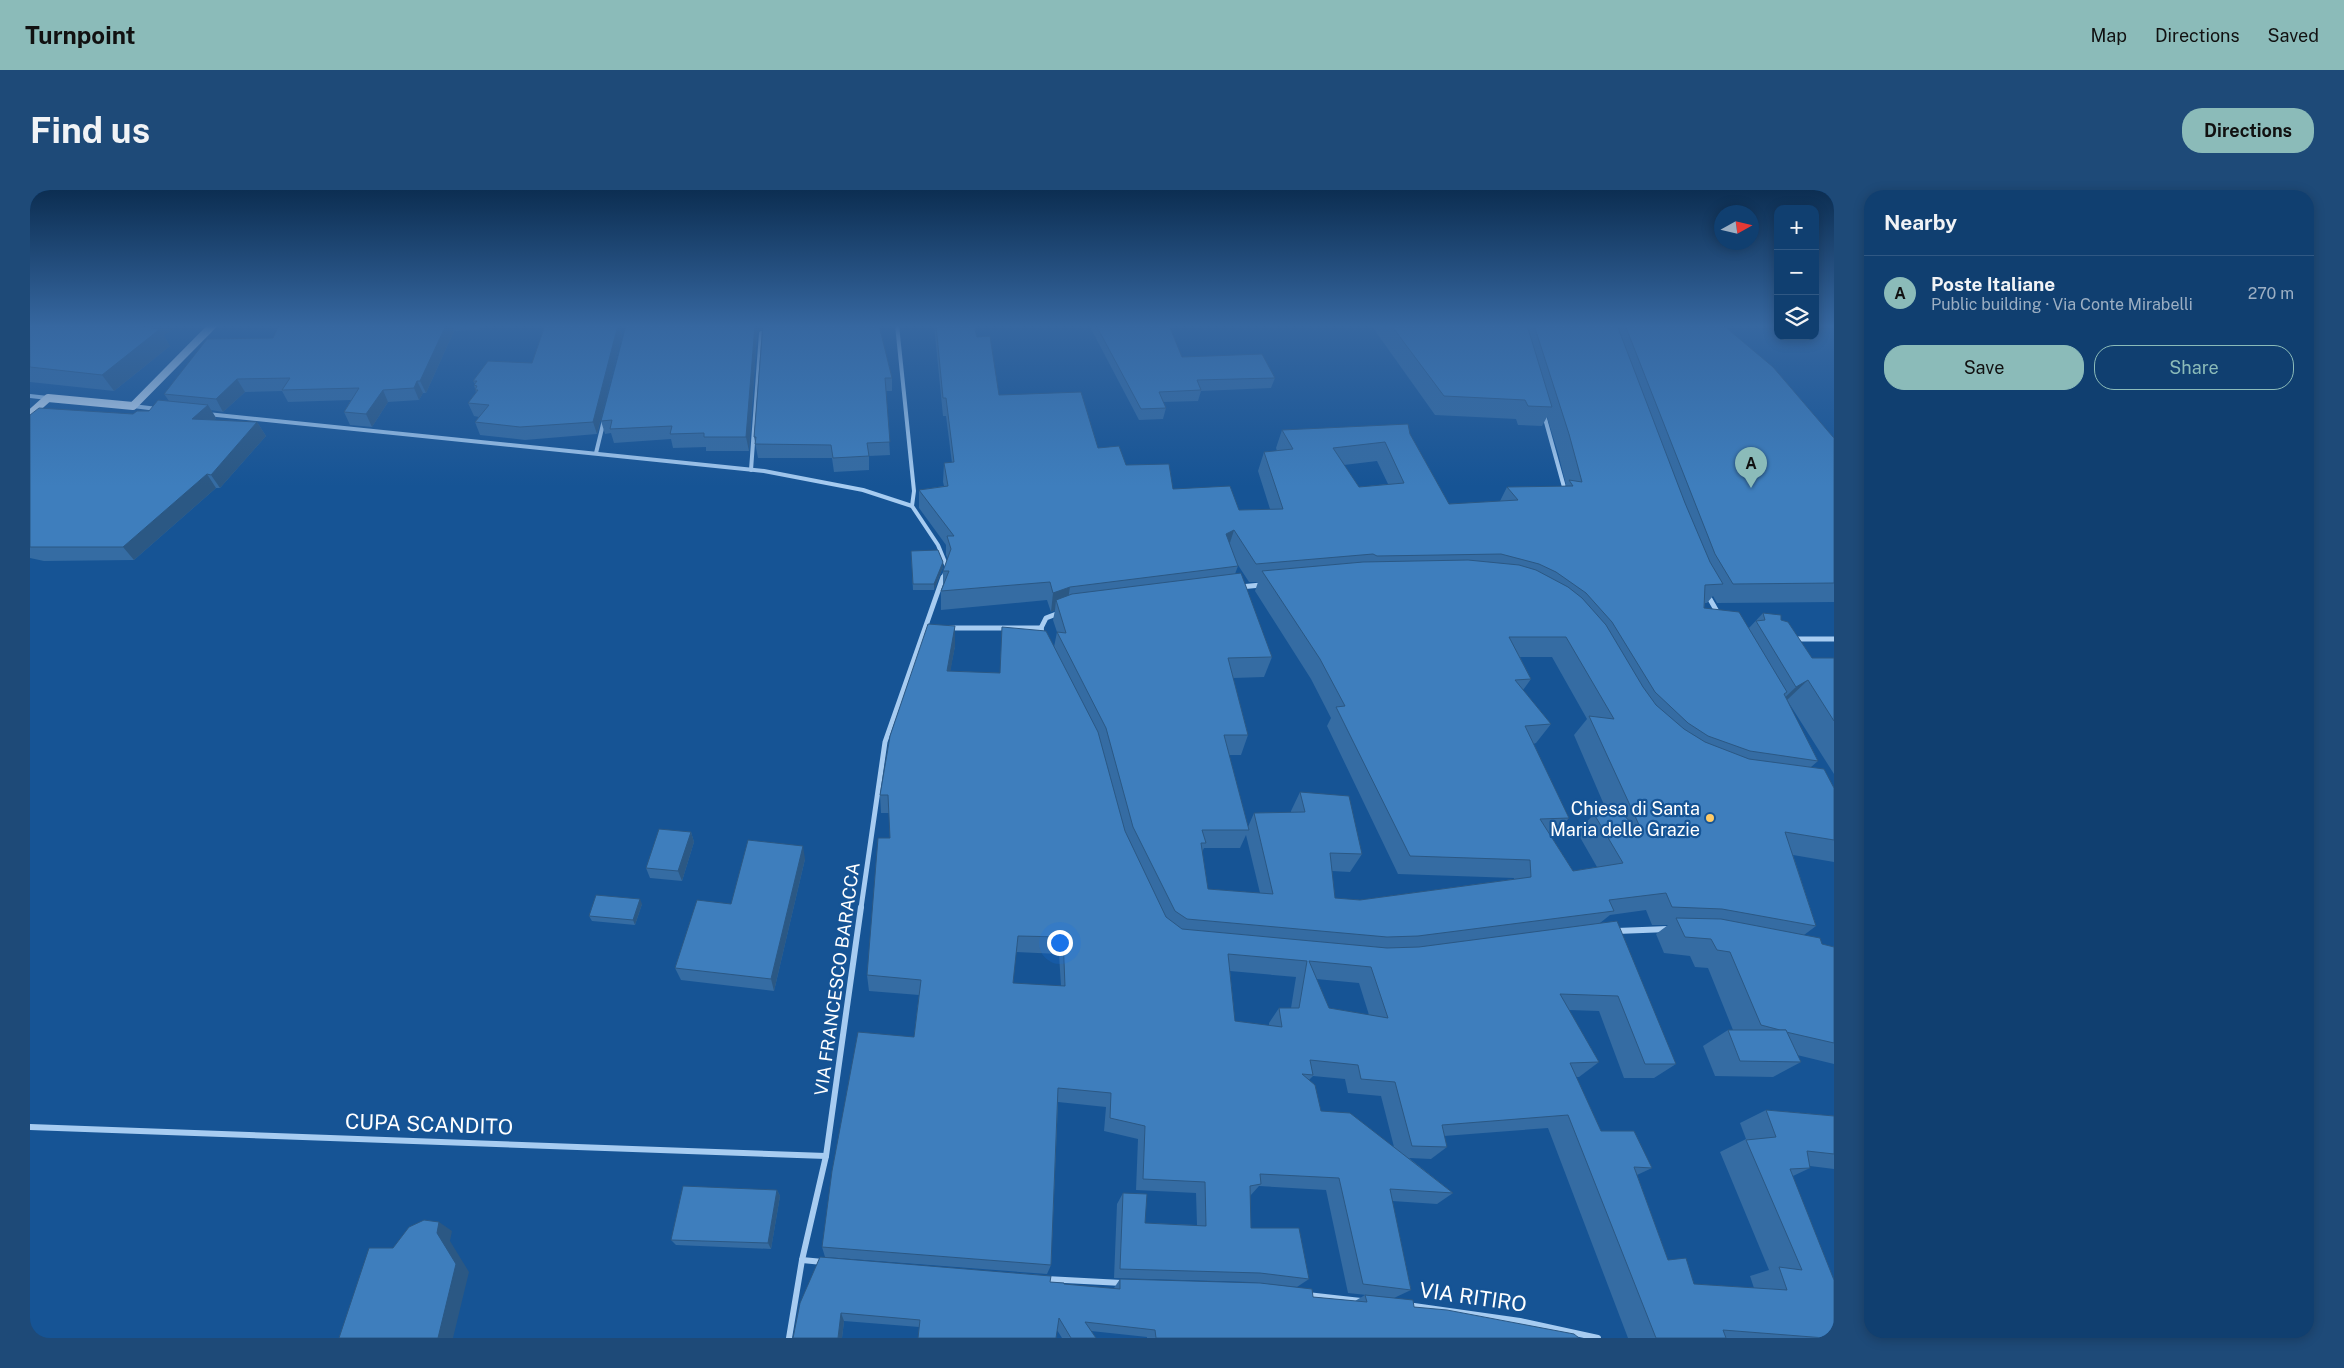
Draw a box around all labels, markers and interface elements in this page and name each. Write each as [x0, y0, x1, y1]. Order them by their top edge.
text: Turnpoint [25, 21, 135, 49]
text: Map [2090, 25, 2127, 46]
text: Directions [2155, 25, 2240, 46]
text: Saved [2268, 25, 2319, 46]
button: Directions [2182, 108, 2314, 153]
text: Find us [30, 110, 150, 151]
north arrow [1714, 205, 1759, 250]
map controls [1774, 205, 1819, 340]
button: + [1774, 205, 1819, 250]
text: Nearby [1884, 210, 1957, 235]
button: − [1774, 250, 1819, 295]
text: Poste Italiane [1931, 273, 2055, 295]
text: A [1894, 284, 1906, 303]
text: 270 m [2248, 284, 2294, 303]
button: layers [1774, 295, 1819, 340]
text: Public building · Via Conte Mirabelli [1931, 295, 2193, 314]
button: Save [1884, 345, 2084, 390]
button: Share [2094, 345, 2294, 390]
pin: A [1735, 447, 1767, 488]
place label: Chiesa di Santa Maria delle Grazie [1550, 798, 1700, 840]
marker: Chiesa di Santa Maria delle Grazie [1704, 812, 1716, 824]
street label: VIA FRANCESCO BARACCA [810, 861, 864, 1097]
your location [1047, 930, 1073, 956]
street label: CUPA SCANDITO [344, 1109, 514, 1139]
street label: VIA RITIRO [1418, 1277, 1528, 1317]

